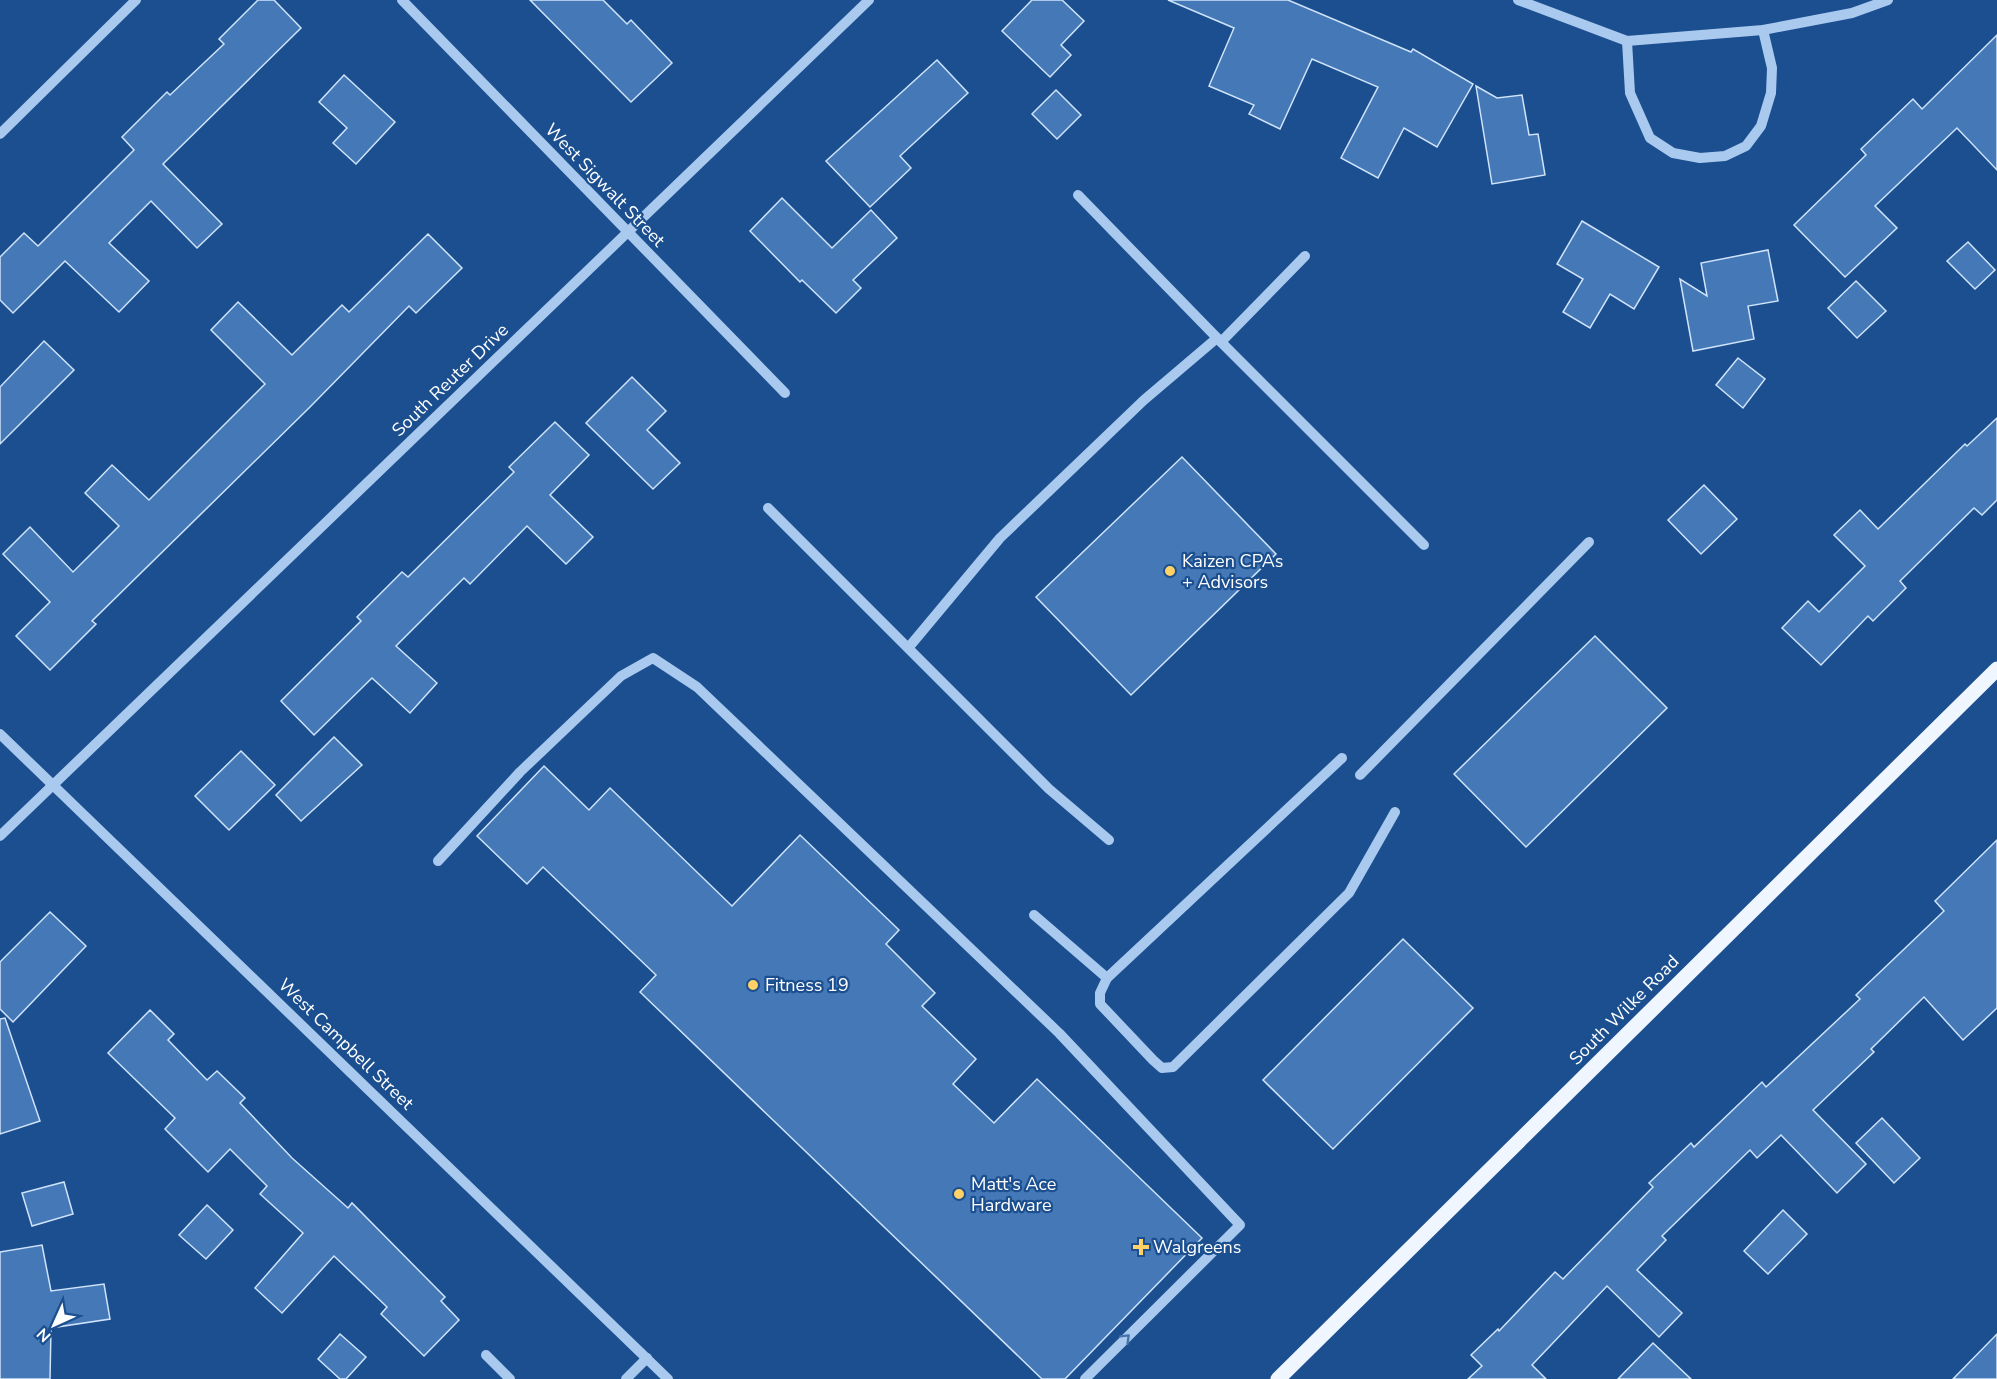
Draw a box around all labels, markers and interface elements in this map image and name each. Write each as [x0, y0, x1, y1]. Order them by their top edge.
street label: West Sigwalt Street [540, 118, 671, 253]
street label: South Reuter Drive [386, 318, 514, 442]
place label: Kaizen CPAs + Advisors [1182, 549, 1283, 594]
marker: Kaizen CPAs + Advisors [1163, 564, 1177, 578]
street label: South Wilke Road [1564, 950, 1684, 1070]
street label: West Campbell Street [273, 973, 419, 1115]
place label: Fitness 19 [765, 973, 849, 997]
marker: Fitness 19 [746, 978, 760, 992]
place label: Matt's Ace Hardware [971, 1172, 1056, 1217]
marker: Matt's Ace Hardware [952, 1187, 966, 1201]
place label: Walgreens [1153, 1235, 1241, 1259]
marker: Walgreens [1134, 1240, 1148, 1254]
north arrow [24, 1295, 84, 1355]
text: N [32, 1323, 56, 1347]
one-way arrow [1119, 1334, 1130, 1345]

